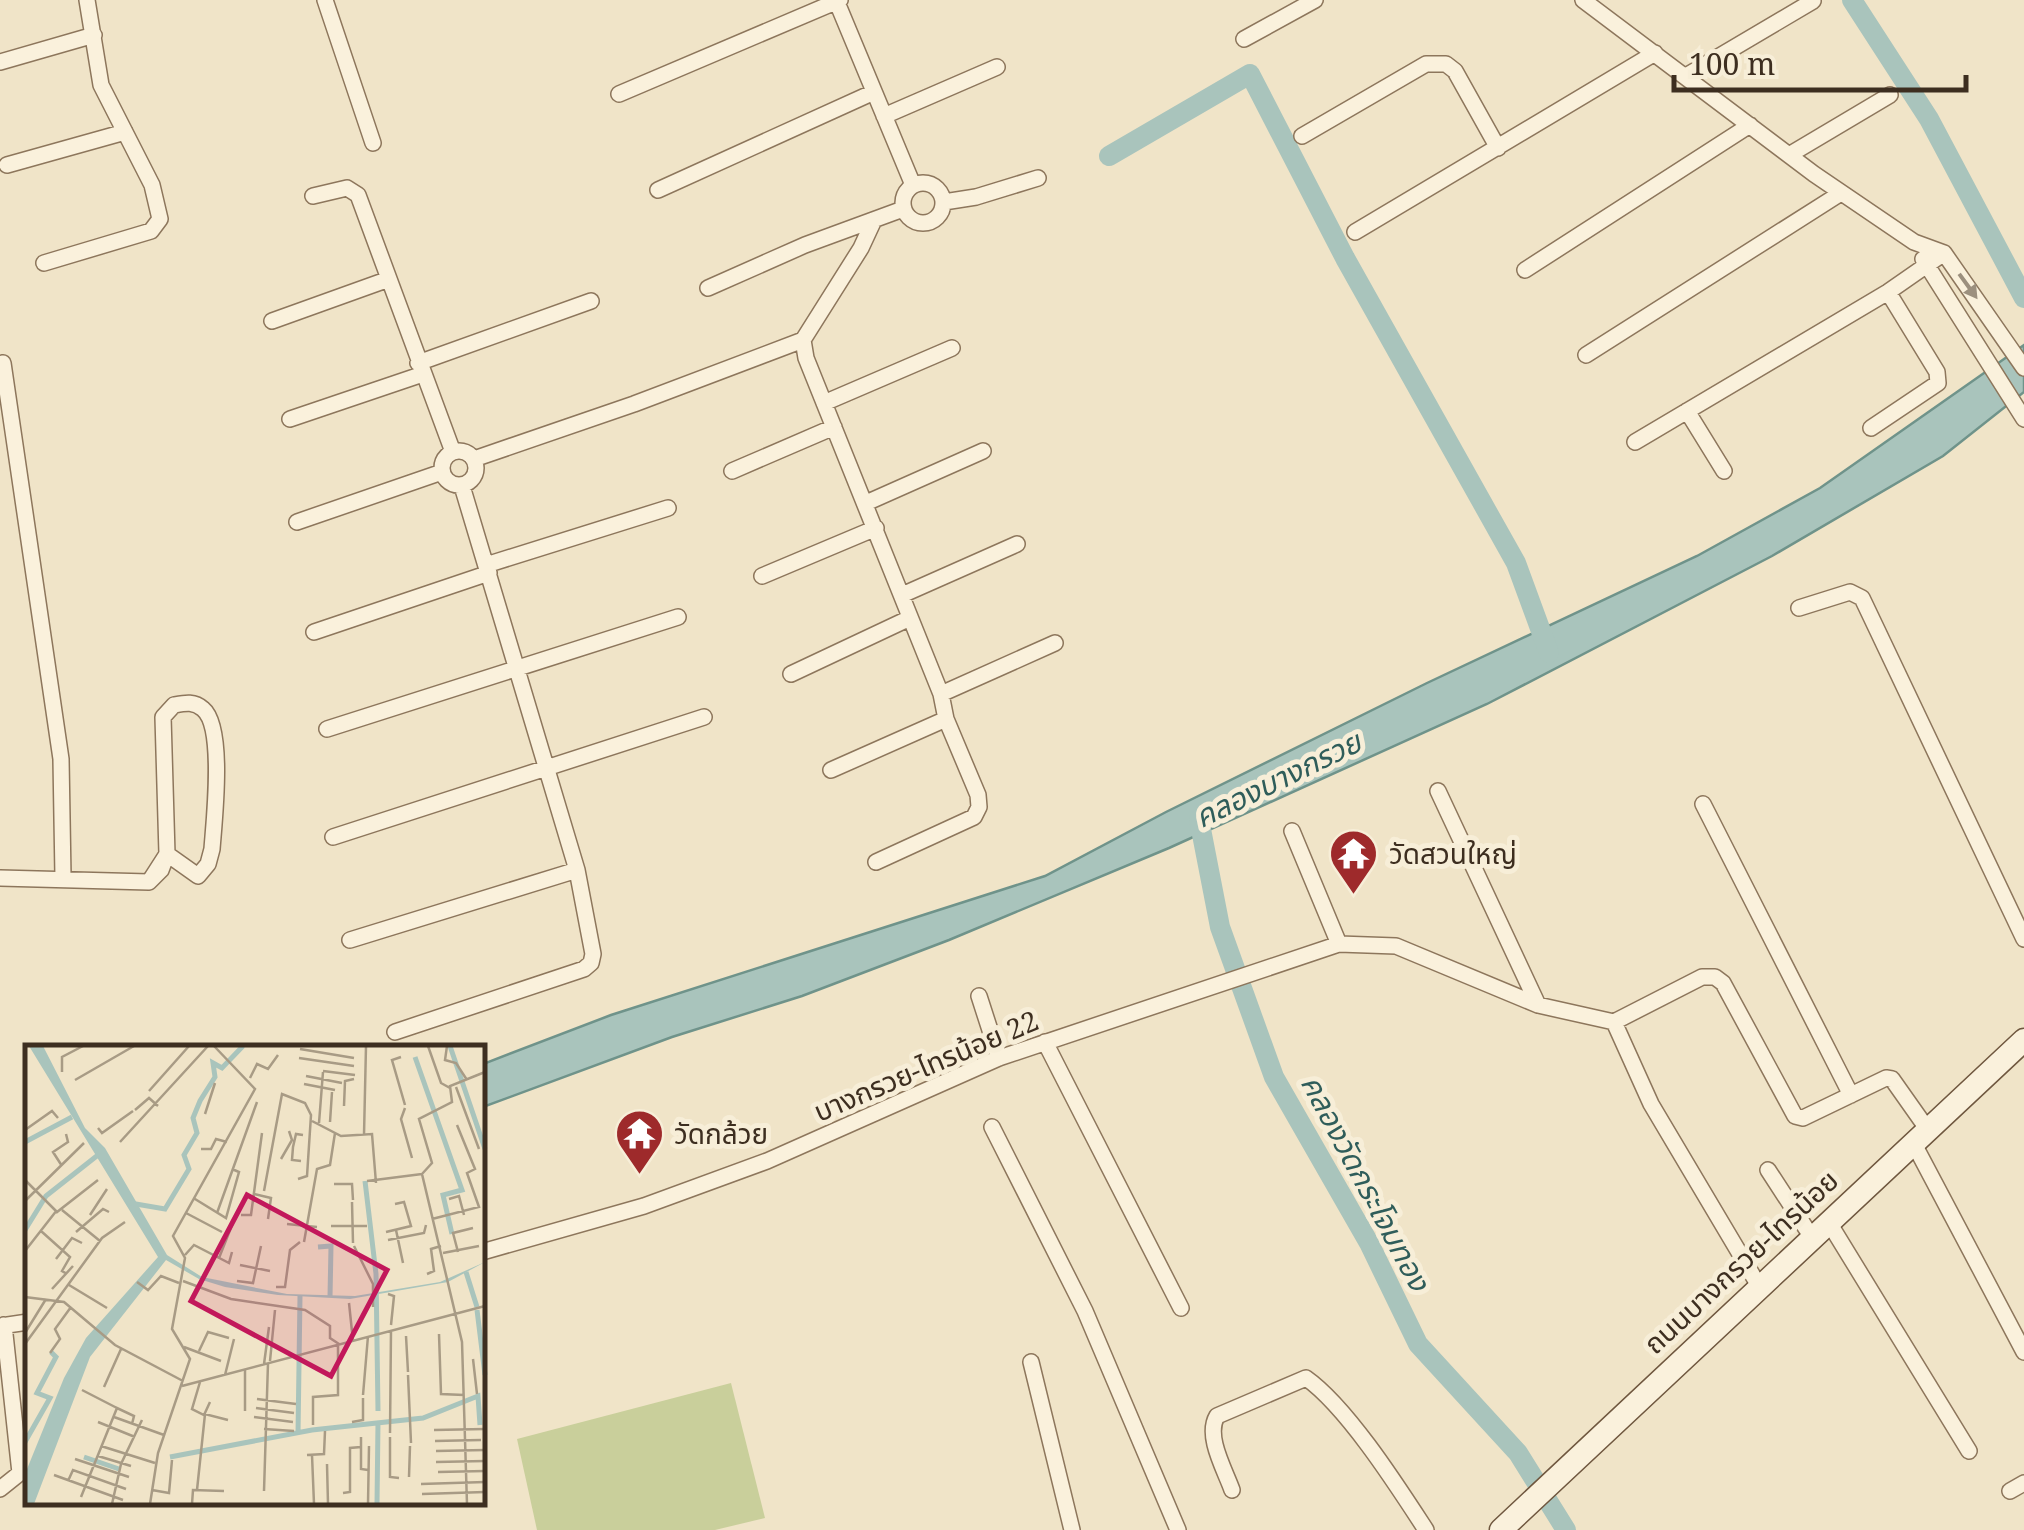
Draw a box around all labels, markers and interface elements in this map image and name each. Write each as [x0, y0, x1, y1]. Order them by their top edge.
scale bar [1674, 30, 1966, 92]
text: 100 m [1689, 43, 1775, 84]
one-way arrow [1958, 273, 1977, 299]
water label: คลองบางกรวย [1187, 720, 1369, 837]
temple icon: วัดสวนใหญ่ [1328, 828, 1380, 896]
place label: วัดสวนใหญ่ [1389, 834, 1517, 872]
street label: บางกรวย-ไทรน้อย 22 [807, 1001, 1044, 1130]
inset map [25, 1045, 485, 1505]
water label: คลองวัดกระโจมทอง [1292, 1067, 1441, 1299]
temple icon: วัดกล้วย [613, 1108, 665, 1176]
place label: วัดกล้วย [674, 1114, 768, 1152]
street label: ถนนบางกรวย-ไทรน้อย [1635, 1161, 1846, 1361]

